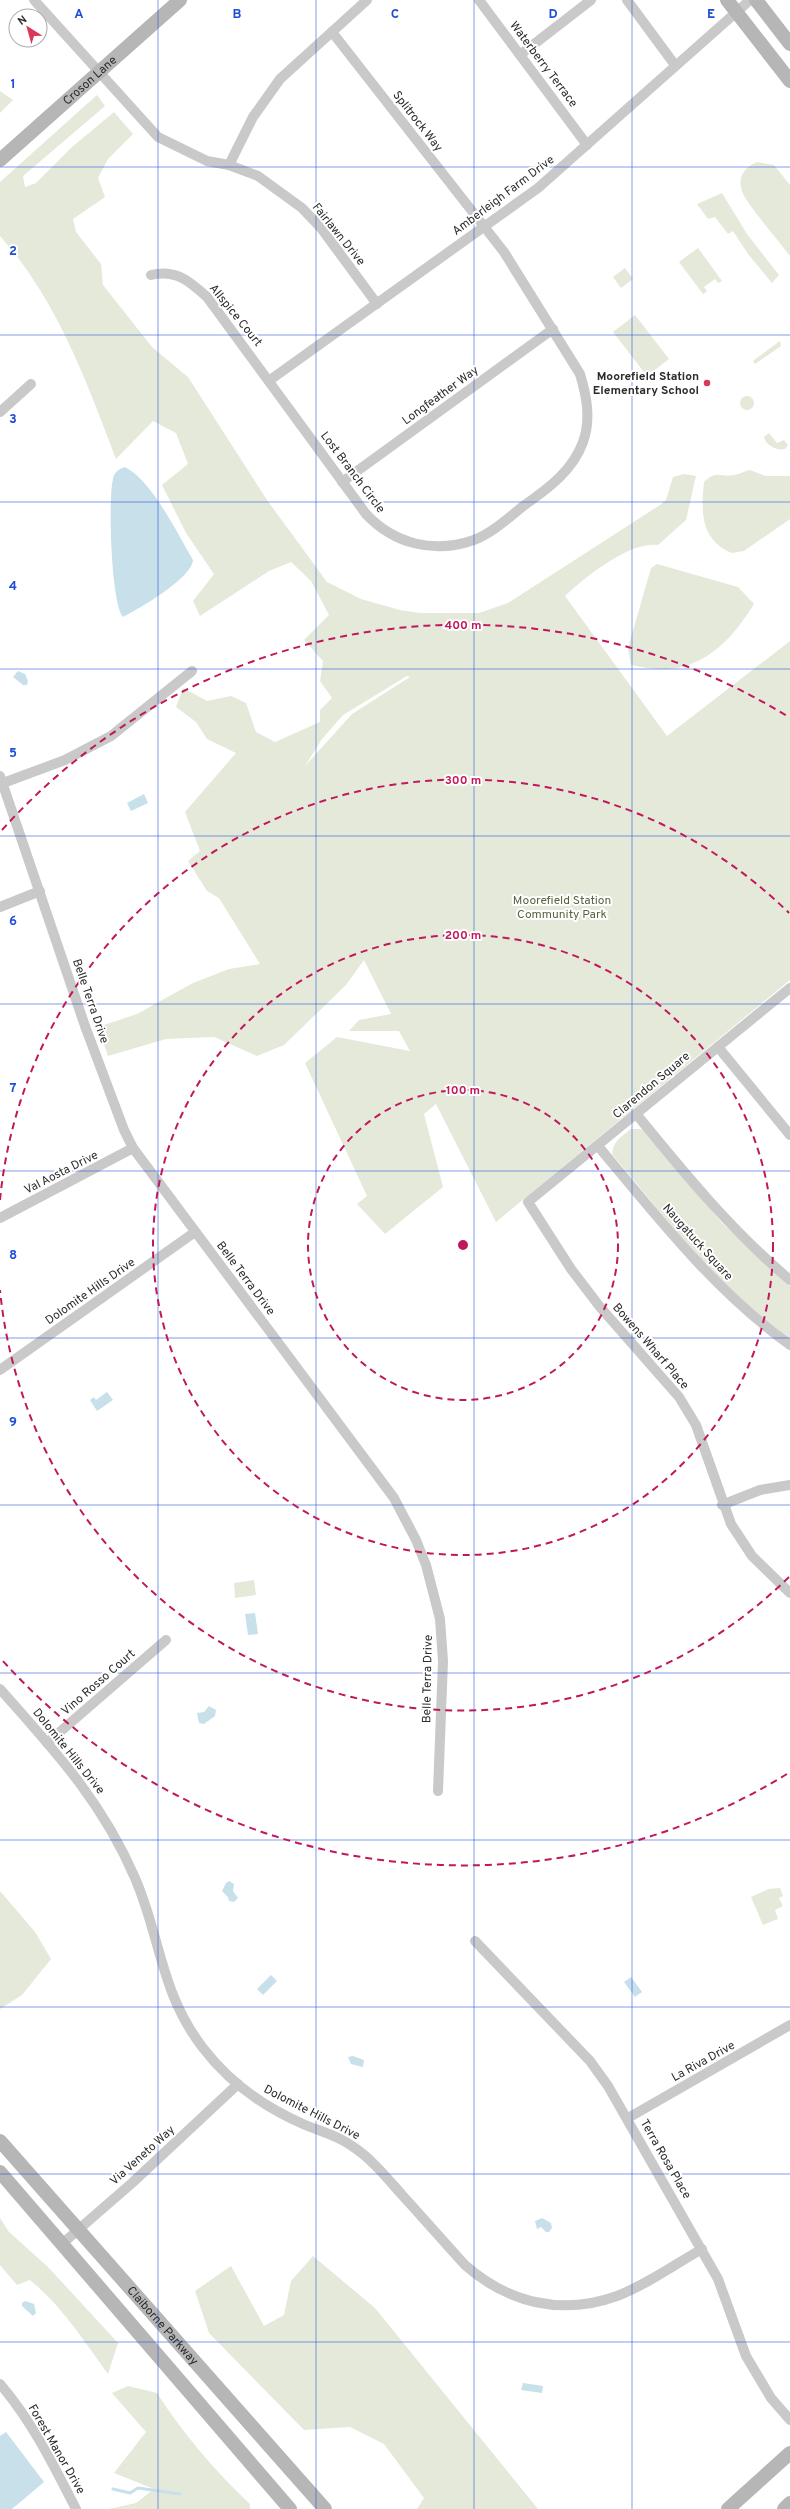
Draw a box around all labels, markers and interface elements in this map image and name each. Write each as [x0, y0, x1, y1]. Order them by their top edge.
text: A [74, 7, 84, 23]
text: B [233, 7, 242, 23]
text: C [391, 7, 399, 23]
text: D [548, 7, 558, 23]
text: E [707, 7, 715, 23]
north arrow [8, 8, 48, 48]
text: N [15, 13, 30, 29]
street label: Waterberry Terrace [506, 18, 581, 111]
street label: Croson Lane [60, 53, 121, 109]
text: 1 [10, 77, 16, 93]
street label: Splitrock Way [388, 88, 446, 155]
street label: Amberleigh Farm Drive [449, 152, 558, 239]
street label: Fairlawn Drive [308, 200, 368, 269]
text: 2 [9, 244, 17, 260]
street label: Allspice Court [205, 281, 265, 350]
street label: Longfeather Way [399, 363, 482, 429]
place label: Moorefield Station Elementary School [593, 369, 699, 399]
marker: Moorefield Station Elementary School [702, 378, 712, 388]
text: 3 [9, 412, 17, 428]
street label: Lost Branch Circle [316, 429, 388, 517]
text: 4 [9, 579, 17, 595]
text: 400 m [444, 618, 482, 634]
text: 5 [9, 746, 17, 762]
text: 300 m [445, 773, 481, 789]
park label: Moorefield Station Community Park [513, 893, 611, 923]
text: 6 [9, 914, 17, 930]
text: 200 m [445, 928, 481, 944]
street label: Belle Terra Drive [68, 957, 112, 1046]
street label: Clarendon Square [610, 1049, 694, 1123]
text: 7 [10, 1081, 17, 1097]
text: 100 m [446, 1083, 480, 1099]
street label: Val Aosta Drive [22, 1147, 101, 1198]
street label: Naugatuck Square [658, 1201, 736, 1284]
street label: Belle Terra Drive [212, 1238, 278, 1319]
centre of rings [456, 1238, 470, 1252]
text: 8 [9, 1248, 17, 1264]
street label: Dolomite Hills Drive [43, 1255, 139, 1329]
street label: Bowens Wharf Place [608, 1300, 692, 1393]
text: 9 [9, 1415, 17, 1431]
street label: Belle Terra Drive [419, 1635, 437, 1723]
street label: Vino Rosso Court [58, 1646, 139, 1719]
street label: Dolomite Hills Drive [29, 1705, 108, 1798]
street label: La Riva Drive [669, 2038, 738, 2086]
street label: Dolomite Hills Drive [261, 2082, 362, 2144]
street label: Terra Rosa Place [636, 2117, 694, 2202]
street label: Via Veneto Way [107, 2122, 179, 2189]
street label: Claiborne Parkway [123, 2283, 201, 2369]
street label: Forest Manor Drive [24, 2402, 88, 2497]

